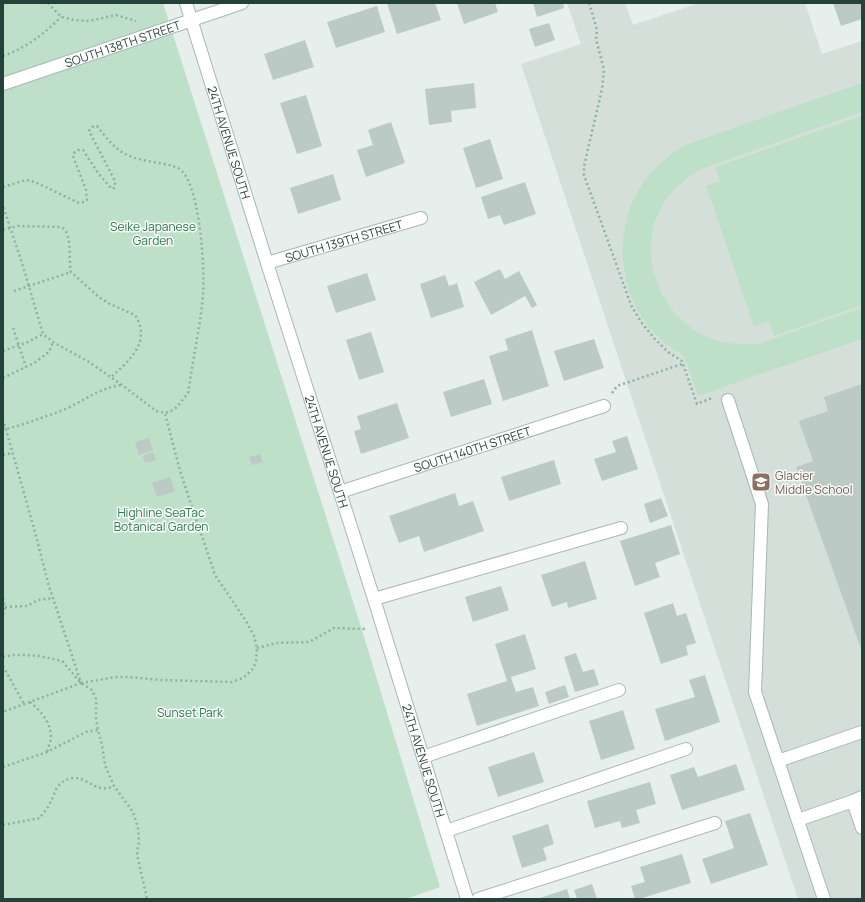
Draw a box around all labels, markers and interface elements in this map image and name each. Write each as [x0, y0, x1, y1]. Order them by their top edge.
street label: SOUTH 138TH STREET [62, 16, 183, 71]
street label: 24TH AVENUE SOUTH [204, 84, 255, 201]
street label: SOUTH 139TH STREET [283, 215, 405, 266]
park label: Seike Japanese Garden [110, 218, 196, 249]
street label: 24TH AVENUE SOUTH [301, 393, 353, 510]
street label: SOUTH 140TH STREET [411, 422, 534, 476]
place label: Glacier Middle School [775, 467, 853, 498]
school or university icon: Glacier Middle School [750, 471, 772, 493]
park label: Highline SeaTac Botanical Garden [114, 504, 208, 535]
street label: 24TH AVENUE SOUTH [399, 702, 450, 819]
park label: Sunset Park [157, 704, 224, 721]

